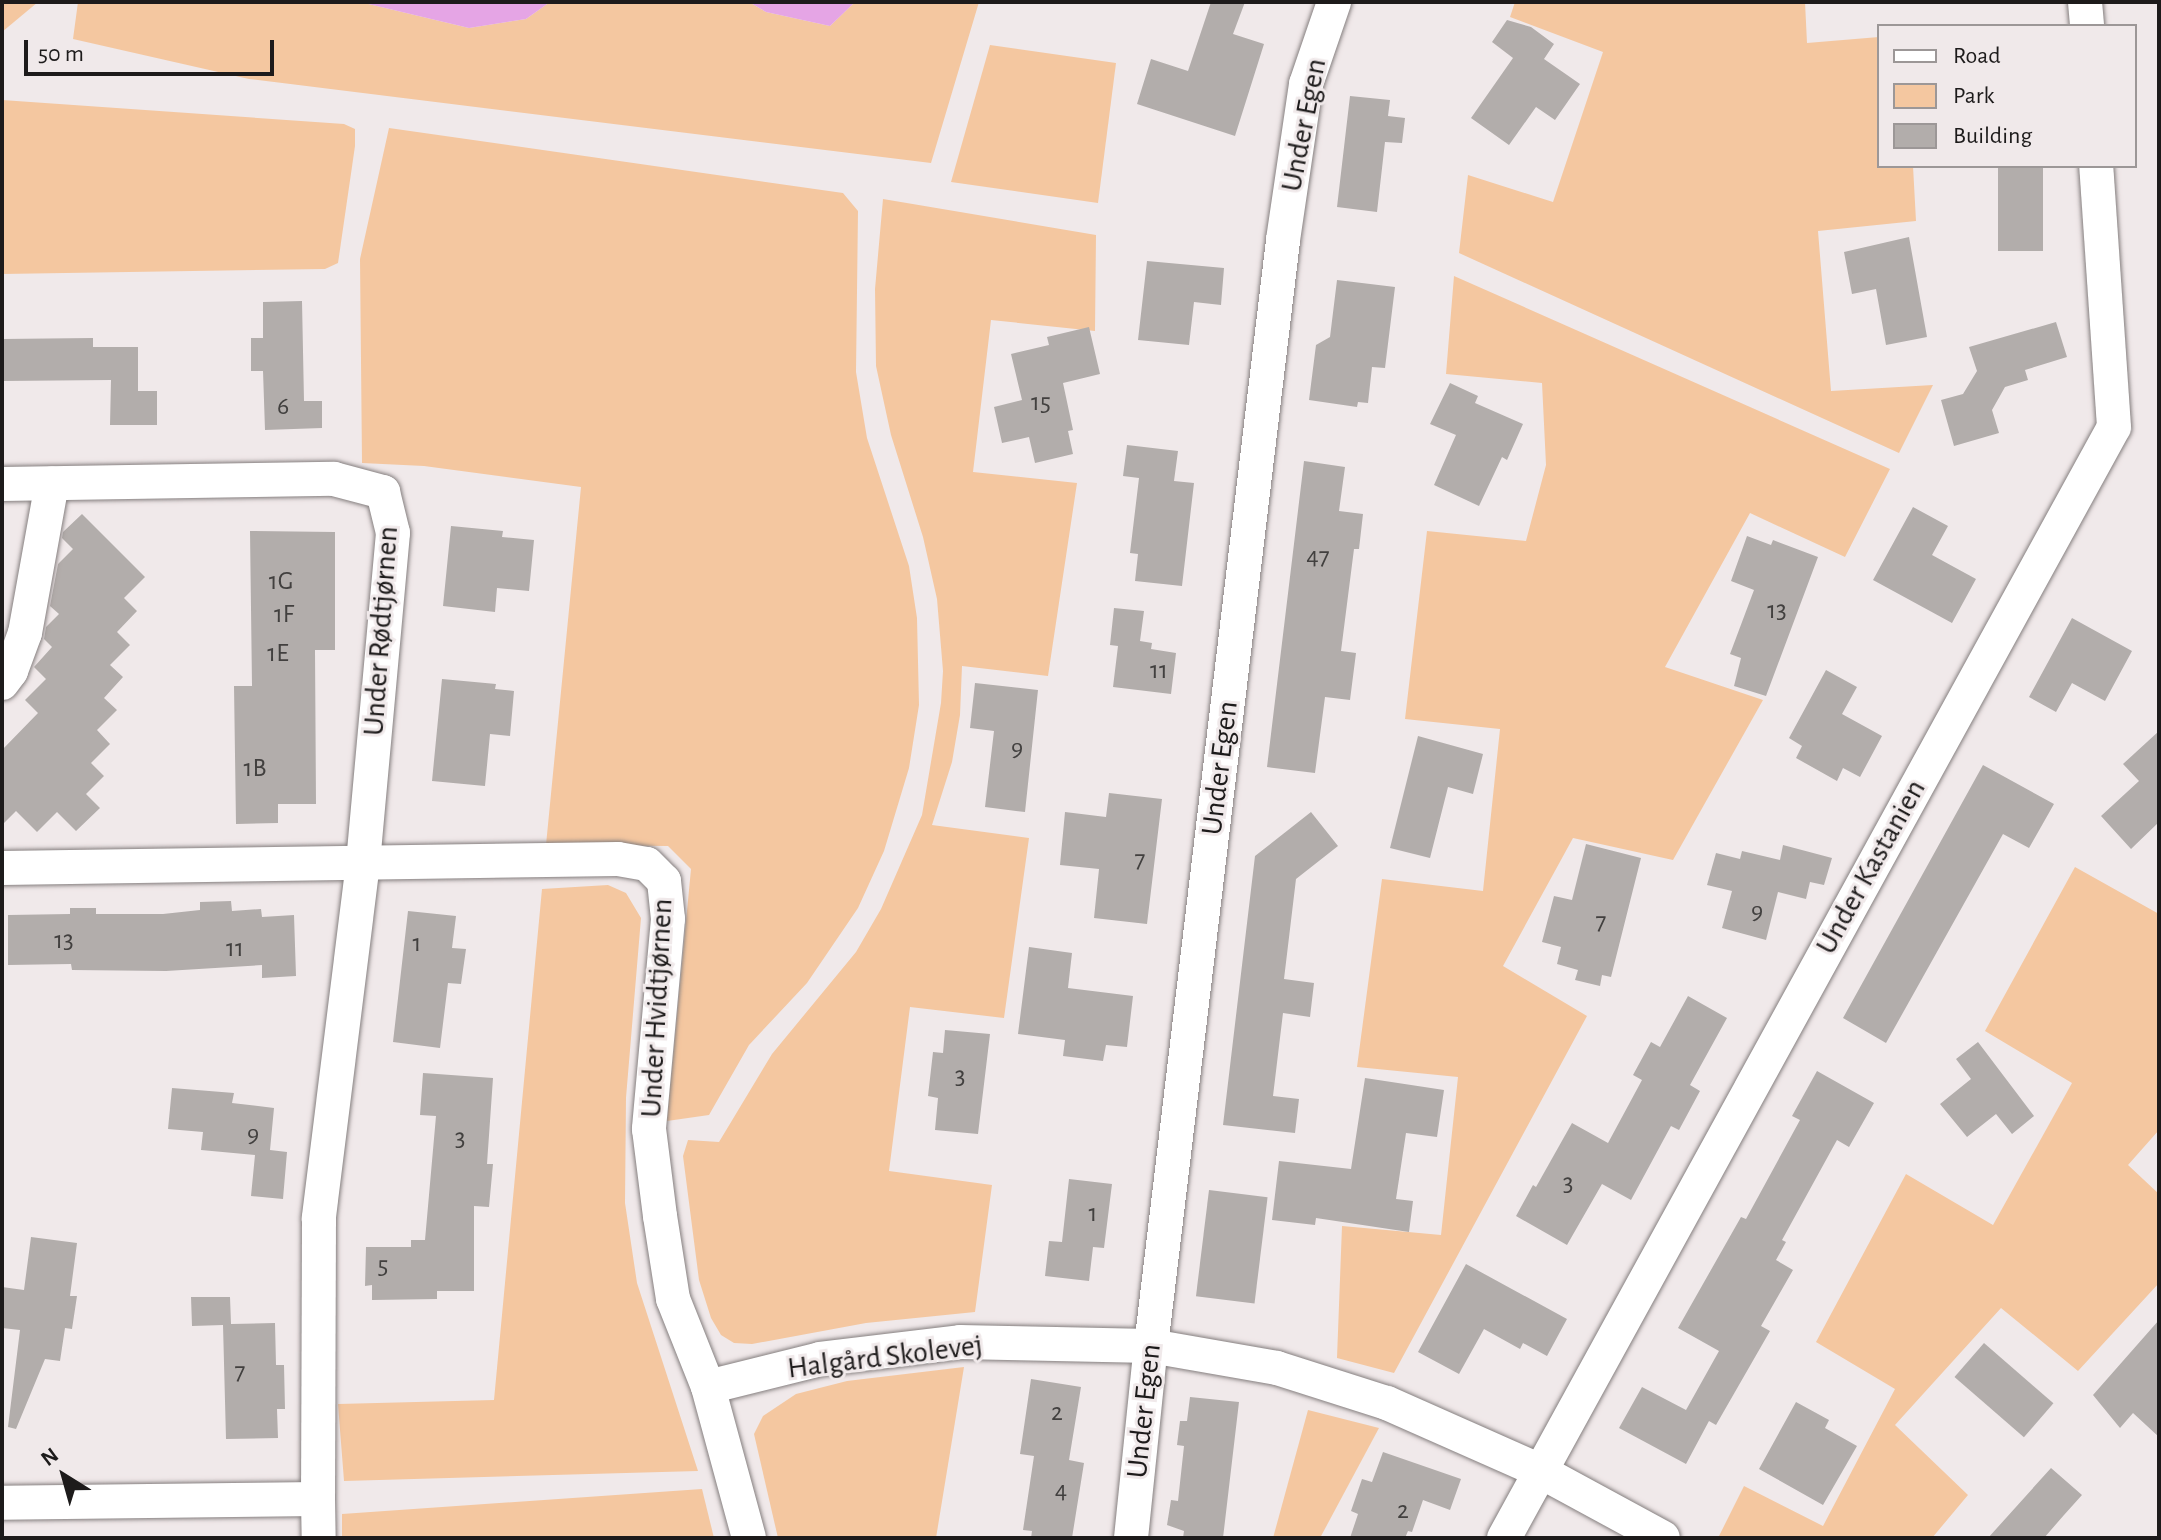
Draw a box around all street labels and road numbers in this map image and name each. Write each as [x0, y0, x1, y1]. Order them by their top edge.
street label: Under Egen [1273, 55, 1335, 195]
street label: Under Rødtjørnen [356, 525, 406, 737]
street label: Under Egen [1194, 699, 1246, 837]
street label: Under Kastanien [1808, 773, 1934, 961]
street label: Under Hvidtjørnen [633, 898, 681, 1118]
street label: Halgård Skolevej [785, 1327, 985, 1387]
street label: Under Egen [1119, 1342, 1169, 1480]

